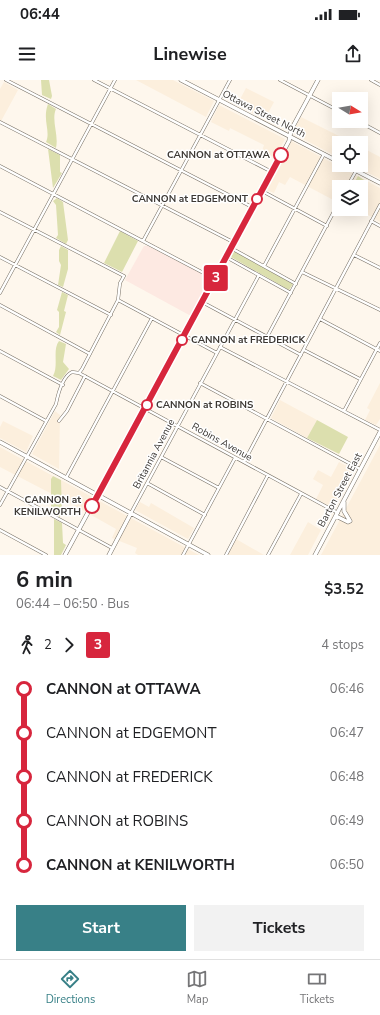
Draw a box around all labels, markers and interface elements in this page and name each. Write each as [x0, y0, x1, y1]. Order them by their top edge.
text: 06:44 [20, 4, 60, 24]
text: Linewise [153, 42, 227, 66]
icon: menu [16, 43, 38, 65]
icon: share [342, 43, 364, 65]
street label: Ottawa Street North [220, 87, 308, 141]
north arrow [332, 92, 368, 128]
map controls [332, 92, 368, 216]
button: locate [332, 136, 368, 172]
marker: CANNON at OTTAWA [273, 147, 289, 163]
place label: CANNON at OTTAWA [167, 148, 271, 162]
button: layers [332, 180, 368, 216]
place label: CANNON at EDGEMONT [132, 192, 249, 206]
marker: CANNON at EDGEMONT [251, 193, 263, 205]
line badge: 3 [203, 265, 229, 291]
text: 3 [212, 268, 220, 287]
place label: CANNON at FREDERICK [191, 333, 306, 347]
marker: CANNON at FREDERICK [176, 334, 188, 346]
place label: CANNON at ROBINS [156, 398, 253, 412]
marker: CANNON at ROBINS [141, 399, 153, 411]
street label: Britannia Avenue [130, 417, 178, 491]
street label: Robins Avenue [189, 420, 255, 464]
street label: Barton Street East [314, 450, 366, 530]
place label: CANNON at KENILWORTH [14, 493, 81, 519]
marker: CANNON at KENILWORTH [84, 498, 100, 514]
text: 6 min [16, 565, 73, 595]
text: $3.52 [324, 579, 364, 599]
text: 06:44 – 06:50 · Bus [16, 595, 130, 613]
icon: walk [16, 634, 38, 656]
icon: forward [58, 634, 80, 656]
text: 3 [94, 635, 102, 654]
text: 2 [44, 636, 52, 654]
text: 4 stops [321, 636, 364, 654]
text: CANNON at OTTAWA [46, 679, 201, 699]
text: 06:46 [330, 680, 364, 698]
text: CANNON at EDGEMONT [46, 723, 216, 743]
text: 06:47 [330, 724, 364, 742]
text: CANNON at FREDERICK [46, 767, 213, 787]
text: 06:48 [330, 768, 364, 786]
text: CANNON at ROBINS [46, 811, 188, 831]
text: 06:49 [330, 812, 364, 830]
text: CANNON at KENILWORTH [46, 855, 235, 875]
text: 06:50 [330, 856, 364, 874]
button: Start [16, 905, 186, 951]
button: Tickets [194, 905, 364, 951]
tab: Directions [46, 968, 95, 1007]
tab: Map [186, 968, 208, 1007]
tab: Tickets [300, 968, 334, 1007]

